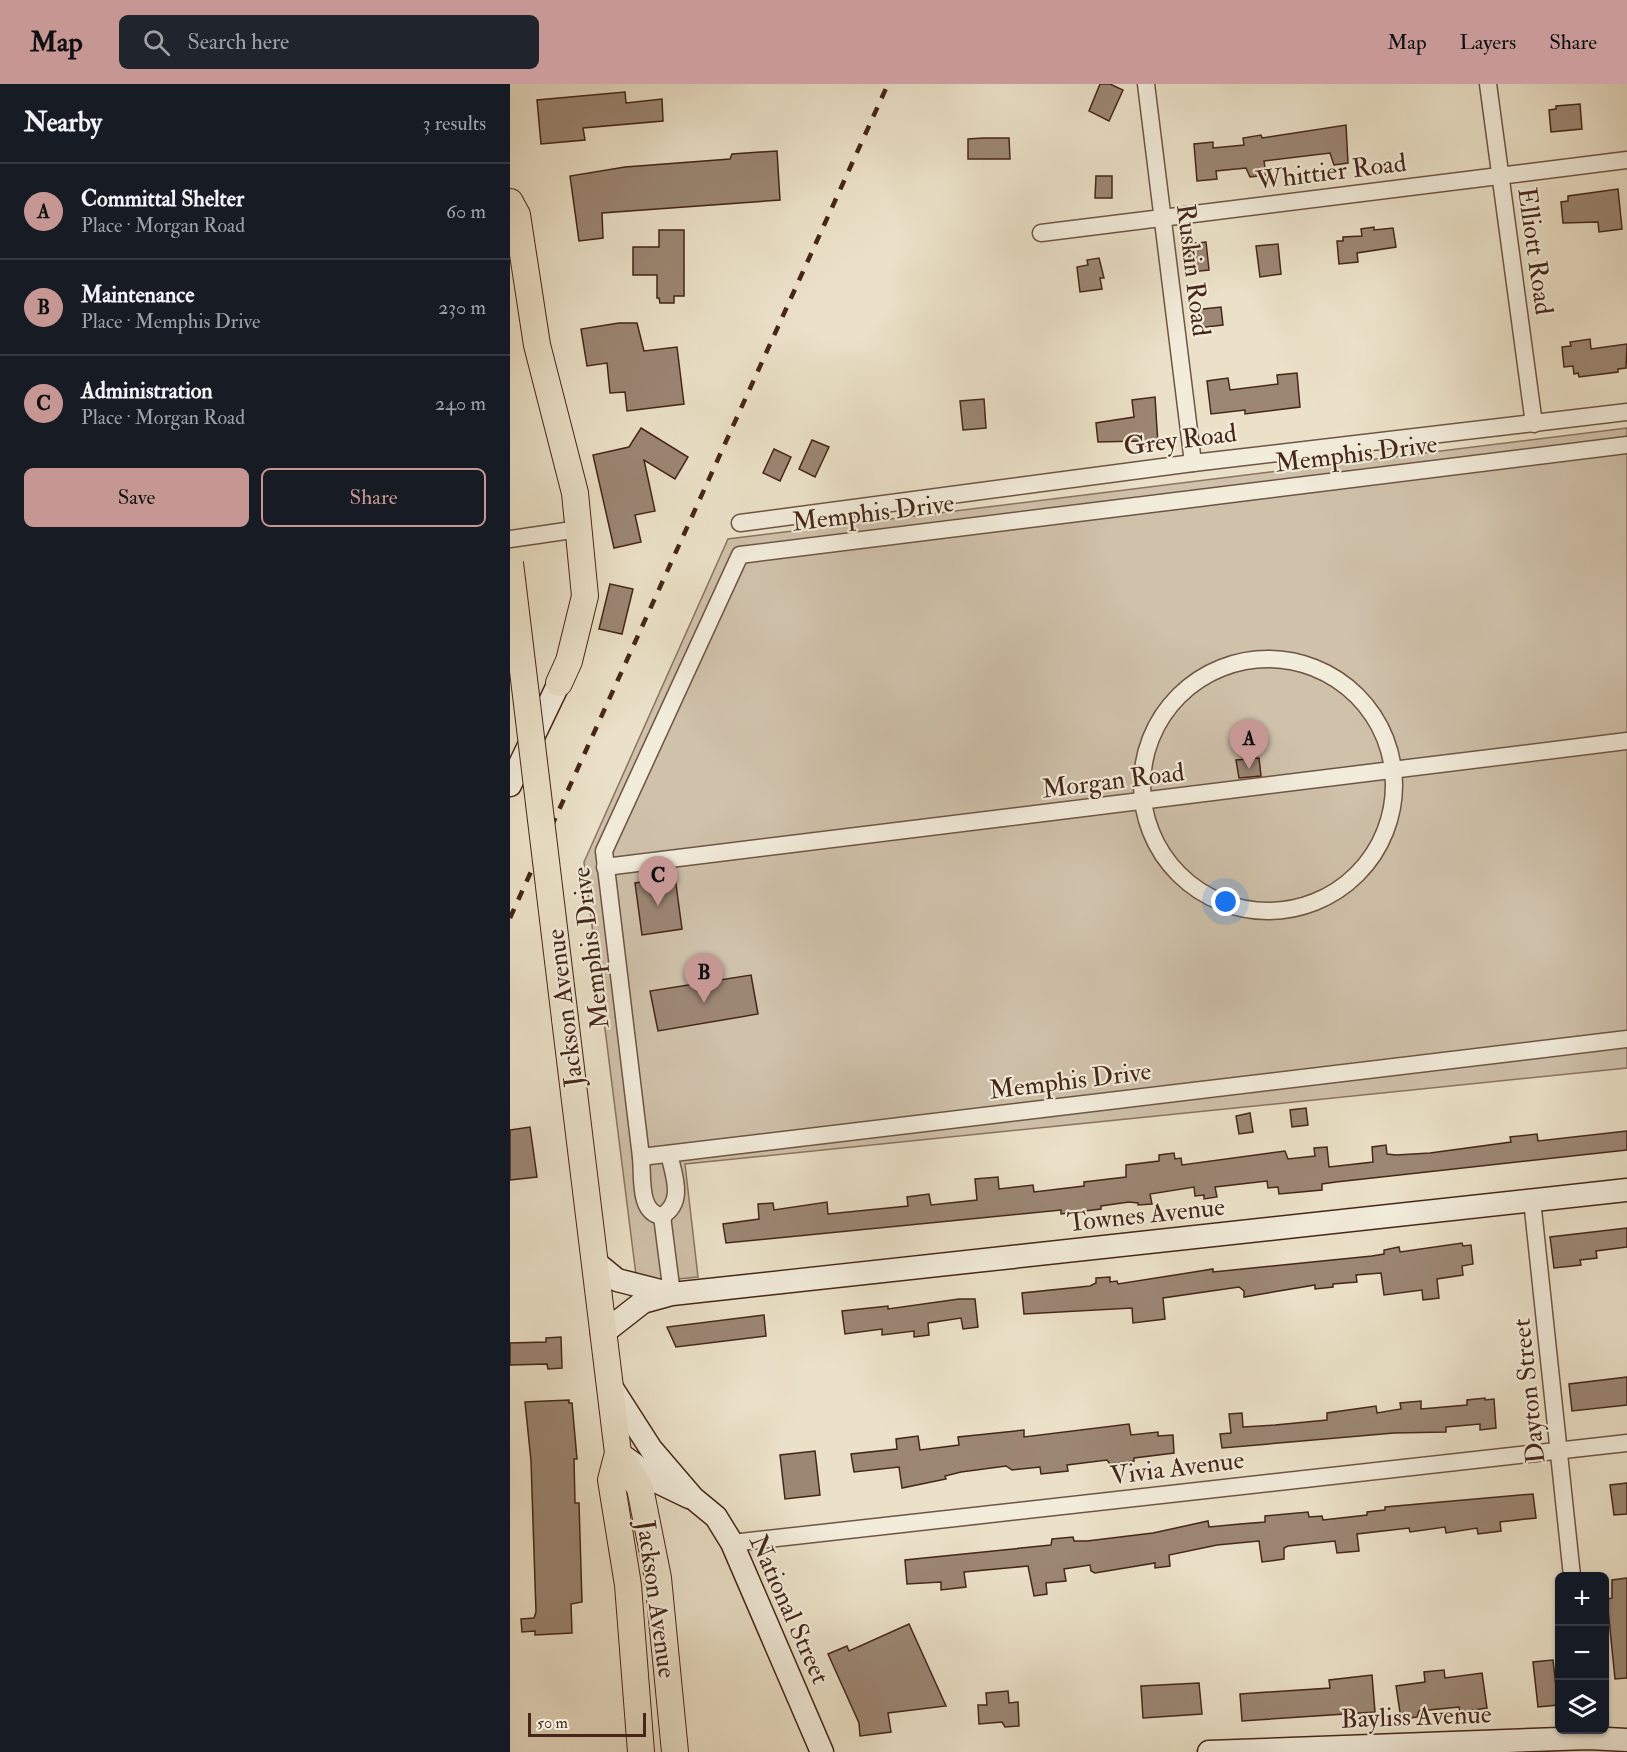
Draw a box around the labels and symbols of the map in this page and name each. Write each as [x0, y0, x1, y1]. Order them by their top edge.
street label: Whittier Road [1253, 147, 1408, 197]
street label: Elliott Road [1510, 186, 1560, 317]
street label: Ruskin Road [1169, 202, 1217, 338]
street label: Grey Road [1122, 417, 1239, 463]
street label: Memphis Drive [1273, 428, 1439, 481]
street label: Memphis Drive [790, 487, 956, 540]
pin: A [1230, 720, 1268, 769]
street label: Morgan Road [1040, 756, 1186, 806]
pin: C [638, 856, 678, 906]
street label: Memphis Drive [565, 865, 618, 1031]
your location [1211, 887, 1240, 916]
street label: Jackson Avenue [539, 927, 591, 1090]
pin: B [684, 954, 724, 1003]
street label: Memphis Drive [987, 1055, 1153, 1108]
street label: Townes Avenue [1066, 1191, 1227, 1239]
street label: Dayton Street [1505, 1317, 1553, 1465]
street label: Vivia Avenue [1108, 1444, 1246, 1492]
street label: Jackson Avenue [629, 1517, 683, 1680]
street label: National Street [742, 1530, 836, 1689]
street label: Bayliss Avenue [1340, 1698, 1492, 1736]
scale bar [528, 1710, 646, 1738]

